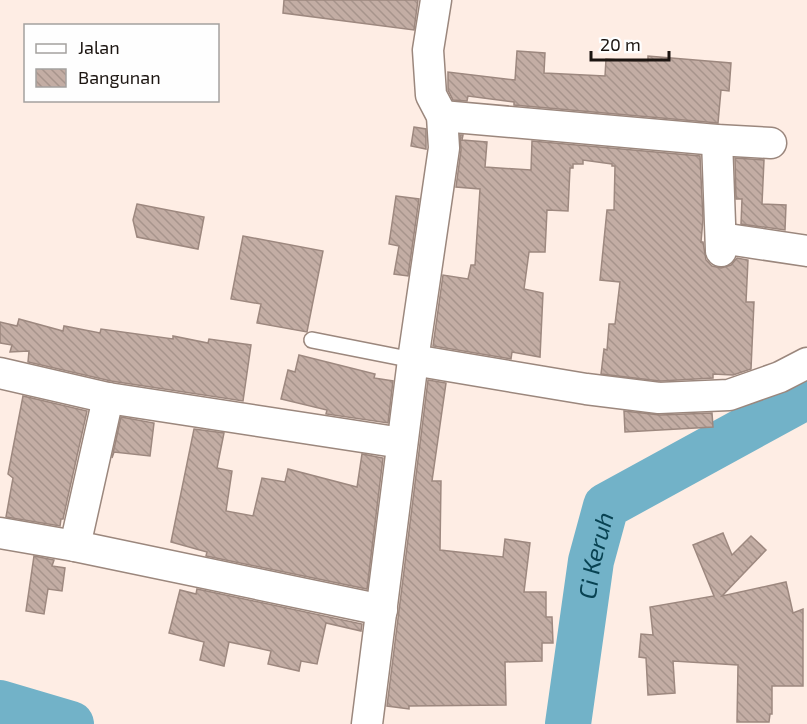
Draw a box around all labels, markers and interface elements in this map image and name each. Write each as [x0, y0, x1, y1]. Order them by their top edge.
legend [24, 24, 219, 102]
scale bar [591, 24, 669, 62]
text: 20 m [600, 33, 641, 55]
text: Jalan [78, 36, 120, 58]
text: Bangunan [78, 66, 161, 88]
water label: Ci Keruh [571, 508, 618, 601]

